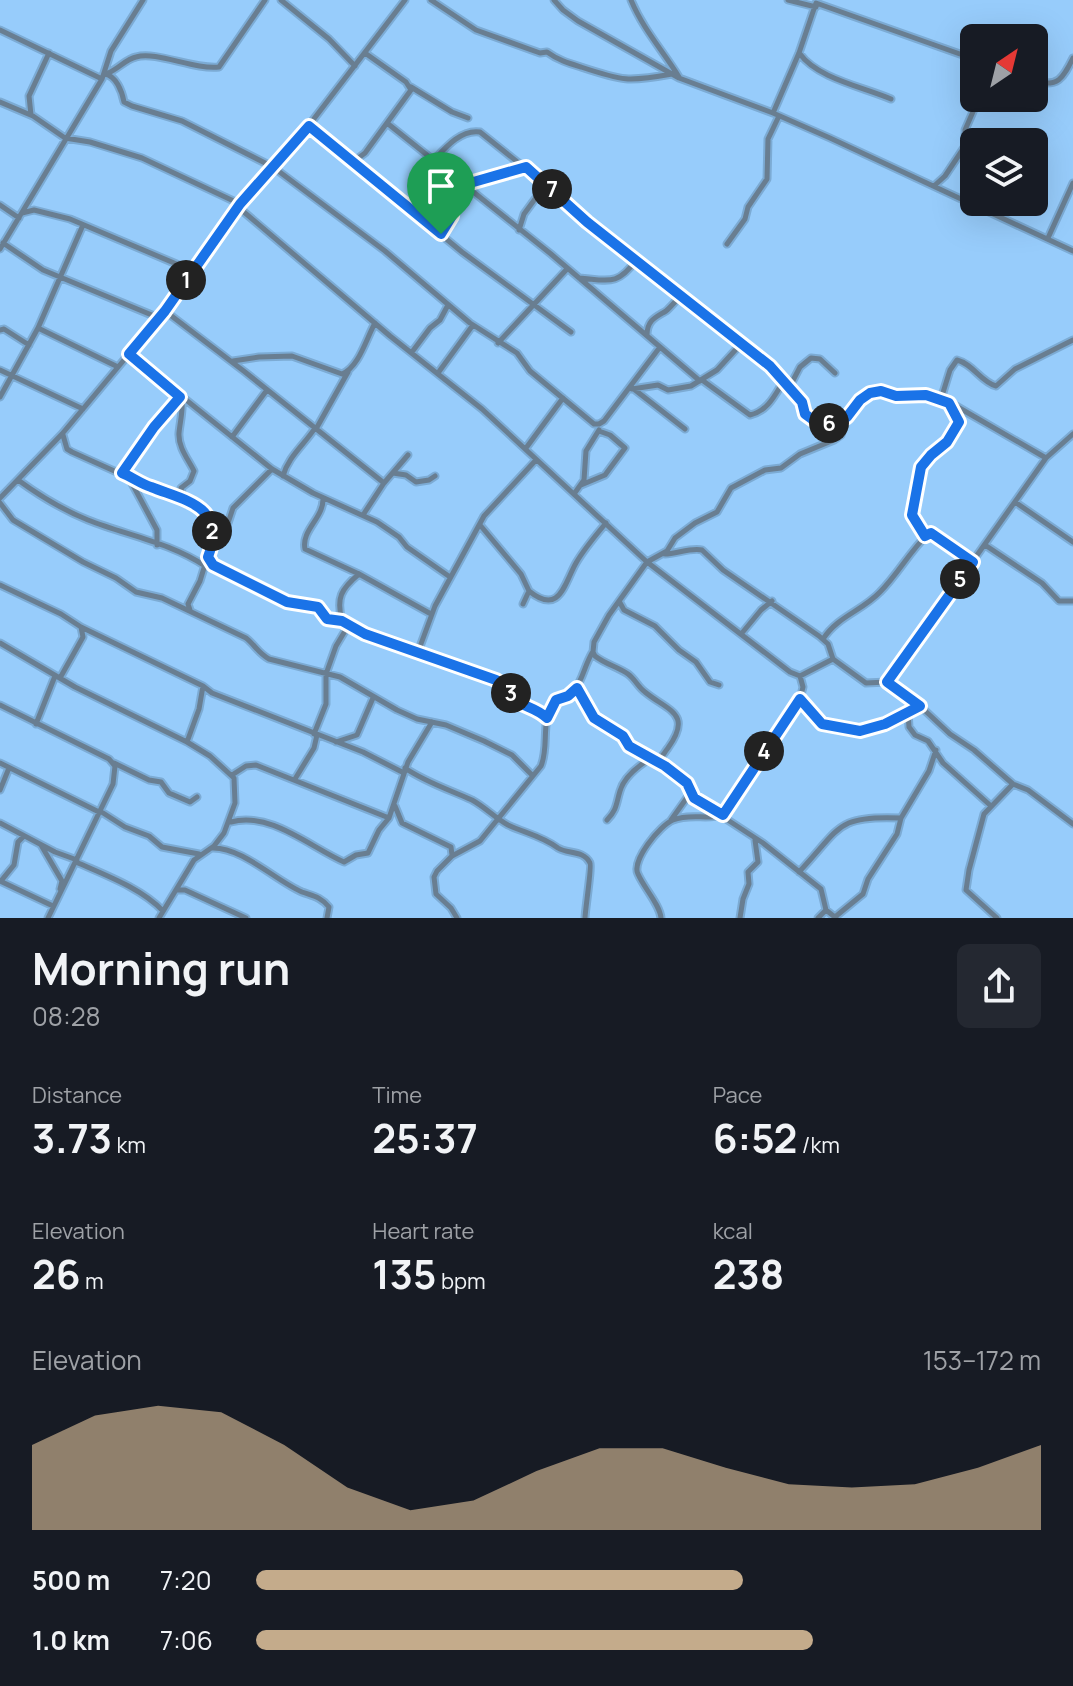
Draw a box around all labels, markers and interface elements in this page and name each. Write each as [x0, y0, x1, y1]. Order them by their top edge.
north arrow [960, 24, 1048, 112]
map controls [960, 24, 1048, 216]
button: layers [960, 128, 1048, 216]
pin [407, 152, 475, 234]
icon: arrive [419, 164, 463, 208]
pin: 7 [532, 169, 572, 209]
text: 7 [546, 174, 558, 204]
pin: 1 [166, 260, 206, 300]
text: 1 [181, 265, 191, 295]
pin: 6 [809, 403, 849, 443]
text: 6 [822, 408, 836, 438]
pin: 2 [192, 511, 232, 551]
text: 2 [205, 516, 219, 546]
pin: 5 [940, 559, 980, 599]
text: 5 [954, 564, 966, 594]
pin: 3 [491, 673, 531, 713]
text: 3 [505, 678, 517, 708]
pin: 4 [744, 731, 784, 771]
text: 4 [757, 736, 771, 766]
text: Morning run [32, 938, 290, 998]
button: share [957, 944, 1041, 1028]
text: 08:28 [32, 998, 101, 1034]
text: Distance [32, 1080, 122, 1110]
text: Time [372, 1080, 422, 1110]
text: Pace [713, 1080, 762, 1110]
text: 3.73 [32, 1110, 112, 1165]
text: 25:37 [372, 1110, 478, 1165]
text: 6:52 [713, 1110, 797, 1165]
text: km [112, 1130, 146, 1160]
text: /km [797, 1130, 840, 1160]
text: Elevation [32, 1216, 125, 1246]
text: Heart rate [372, 1216, 474, 1246]
text: kcal [713, 1216, 753, 1246]
text: 26 [32, 1246, 81, 1301]
text: 135 [372, 1246, 437, 1301]
text: 238 [713, 1246, 784, 1301]
text: m [81, 1266, 104, 1296]
text: bpm [437, 1266, 486, 1296]
text: Elevation [32, 1342, 142, 1378]
text: 153–172 m [923, 1342, 1041, 1378]
text: 500 m [32, 1562, 110, 1598]
text: 7:20 [160, 1562, 212, 1598]
text: 1.0 km [32, 1622, 110, 1658]
text: 7:06 [160, 1622, 213, 1658]

